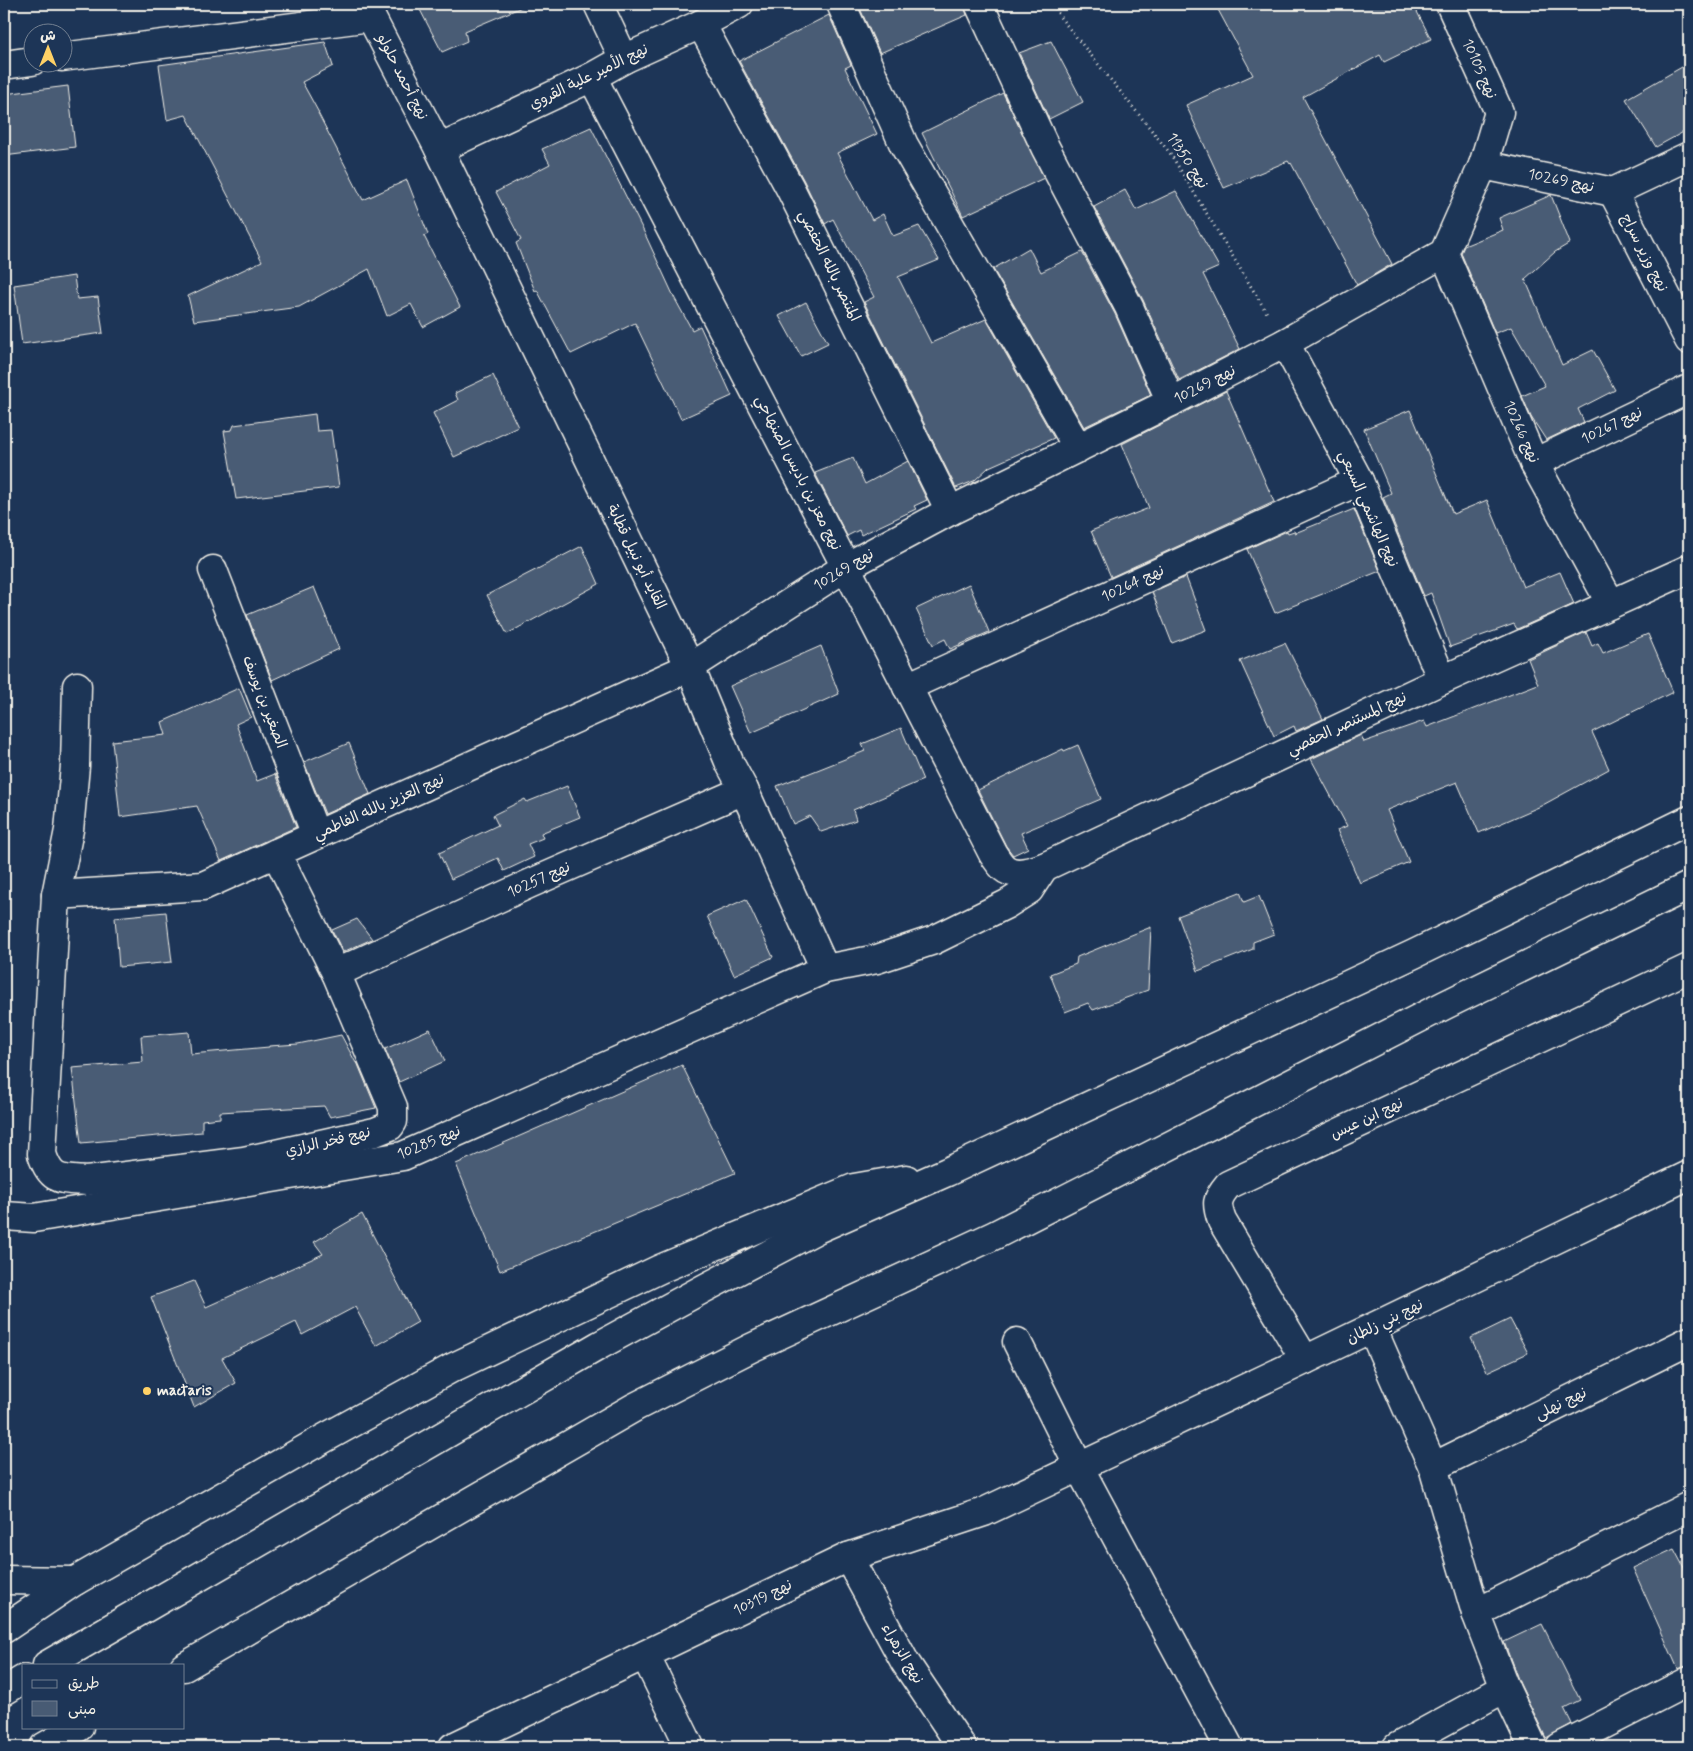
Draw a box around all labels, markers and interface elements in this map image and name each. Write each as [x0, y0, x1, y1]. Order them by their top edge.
north arrow [22, 22, 72, 72]
text: ش [40, 27, 56, 45]
street label: نهج أحمد حلولو [371, 30, 432, 124]
street label: نهج 10105 [1457, 36, 1501, 102]
street label: نهج الأمير علية القروي [526, 39, 652, 115]
street label: نهج 11350 [1161, 129, 1213, 193]
street label: نهج 10269 [1526, 164, 1596, 198]
street label: المنتصر بالله الحفصي [792, 207, 865, 326]
street label: نهج وزير سراج [1616, 210, 1672, 296]
street label: نهج 10269 [1171, 361, 1239, 409]
street label: نهج معز بن باديس الصنهاجي [748, 392, 846, 555]
street label: نهج 10266 [1498, 398, 1544, 466]
street label: نهج 10267 [1578, 403, 1646, 449]
street label: نهج الهاشمي السبعي [1331, 447, 1403, 571]
street label: القايد أبو نبيل قطابة [602, 501, 670, 613]
street label: نهج 10269 [810, 544, 878, 596]
street label: نهج 10264 [1098, 561, 1168, 607]
street label: الصغير بن يوسف [237, 653, 291, 751]
street label: نهج المستنصر الحفصي [1284, 687, 1411, 762]
street label: نهج العزيز بالله الفاطمي [310, 769, 449, 847]
street label: نهج 10257 [504, 857, 574, 903]
street label: نهج ابن عيس [1327, 1093, 1407, 1145]
street label: نهج 10285 [394, 1121, 464, 1165]
street label: نهج فخر الرازي [283, 1122, 373, 1162]
street label: نهج بني زلطان [1343, 1295, 1428, 1351]
place label: mactaris [157, 1381, 212, 1401]
street label: نهج نهلى [1532, 1383, 1590, 1425]
marker: mactaris [141, 1385, 153, 1397]
street label: نهج 10319 [730, 1575, 796, 1621]
street label: نهج الزهراء [876, 1620, 928, 1688]
legend [22, 1664, 185, 1728]
text: طريق [68, 1674, 100, 1694]
text: مبنى [68, 1700, 96, 1720]

